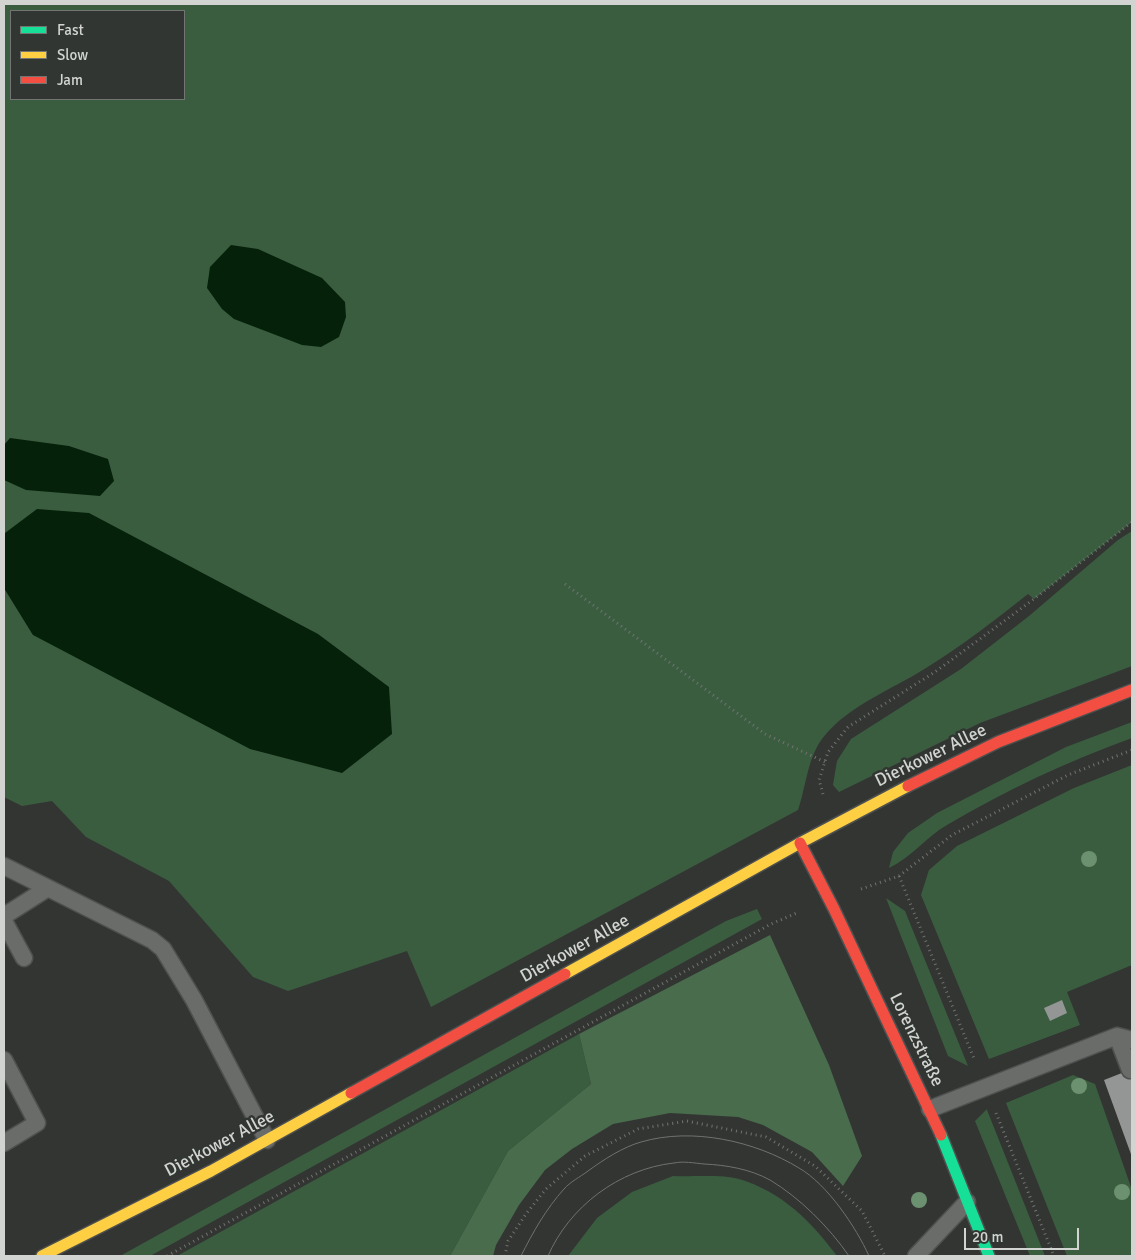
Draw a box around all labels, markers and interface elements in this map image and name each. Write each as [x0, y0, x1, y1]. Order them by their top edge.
legend [10, 10, 185, 100]
text: Fast [57, 21, 84, 39]
text: Slow [57, 46, 88, 64]
text: Jam [57, 71, 83, 89]
street label: Dierkower Allee [872, 720, 990, 792]
street label: Dierkower Allee [517, 910, 633, 988]
street label: Lorenzstraße [884, 990, 948, 1090]
street label: Dierkower Allee [161, 1106, 279, 1182]
scale bar [966, 1218, 1081, 1250]
text: 20 m [972, 1228, 1003, 1246]

